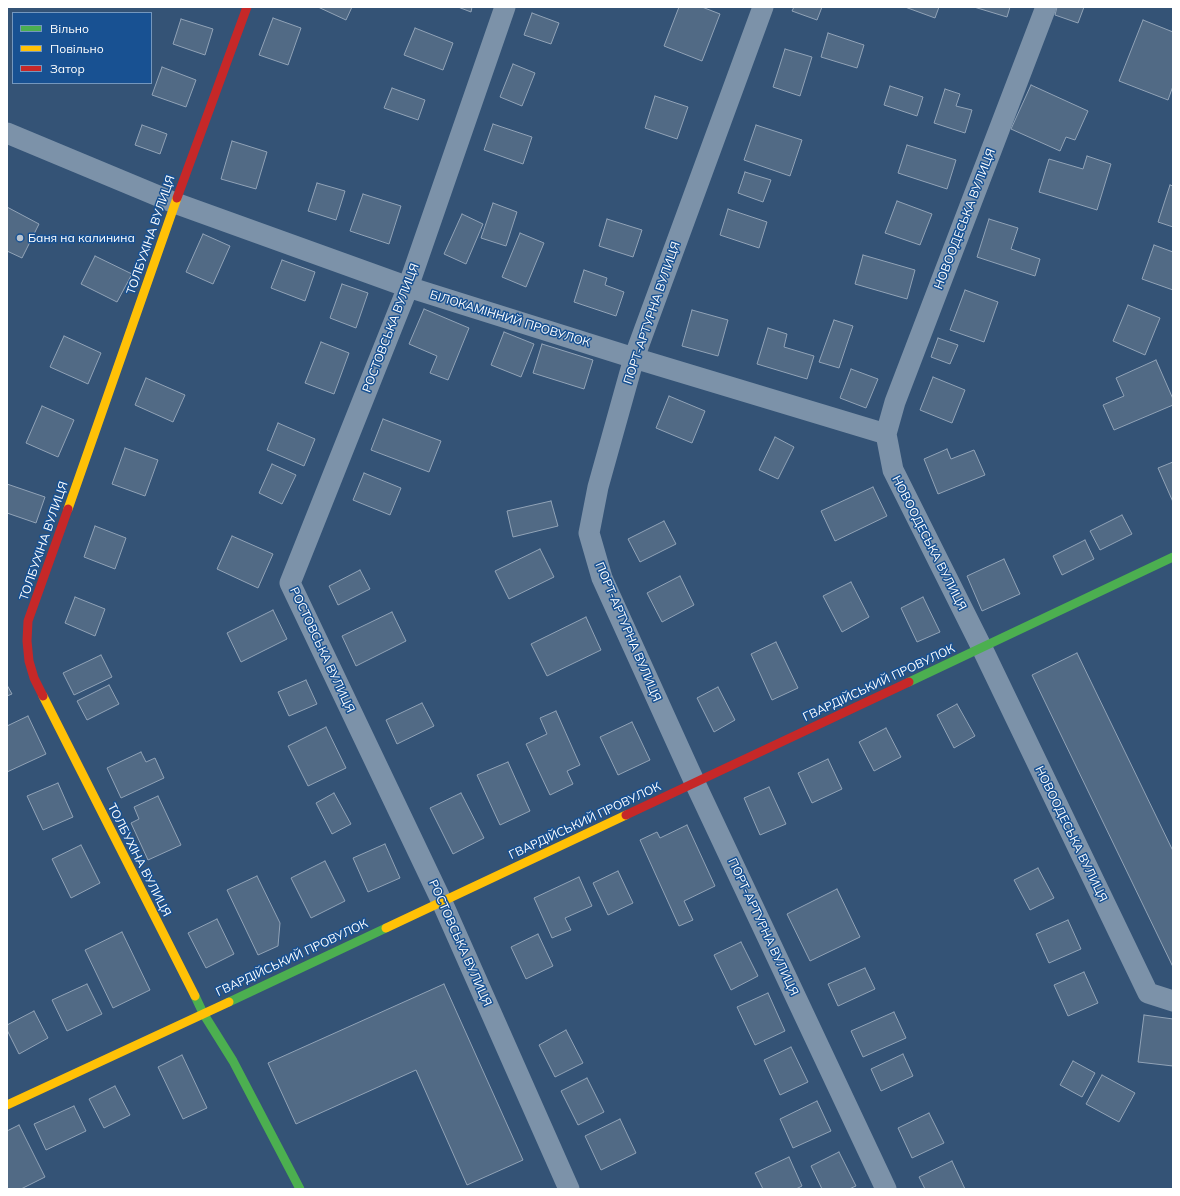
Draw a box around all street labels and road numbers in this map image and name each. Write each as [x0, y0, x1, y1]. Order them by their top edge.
street label: НОВООДЕСЬКА ВУЛИЦЯ [932, 147, 998, 291]
street label: ТОЛБУХІНА ВУЛИЦЯ [124, 174, 178, 296]
street label: ПОРТ-АРТУРНА ВУЛИЦЯ [621, 240, 683, 386]
street label: РОСТОВСЬКА ВУЛИЦЯ [360, 261, 422, 395]
street label: БІЛОКАМІННИЙ ПРОВУЛОК [428, 288, 592, 350]
street label: НОВООДЕСЬКА ВУЛИЦЯ [889, 473, 969, 613]
street label: ТОЛБУХІНА ВУЛИЦЯ [17, 480, 71, 602]
street label: ПОРТ-АРТУРНА ВУЛИЦЯ [592, 560, 664, 704]
street label: РОСТОВСЬКА ВУЛИЦЯ [287, 585, 357, 715]
street label: ГВАРДІЙСЬКИЙ ПРОВУЛОК [801, 641, 957, 725]
street label: НОВООДЕСЬКА ВУЛИЦЯ [1032, 764, 1110, 904]
street label: ГВАРДІЙСЬКИЙ ПРОВУЛОК [507, 779, 663, 863]
street label: ТОЛБУХІНА ВУЛИЦЯ [104, 801, 174, 919]
street label: ПОРТ-АРТУРНА ВУЛИЦЯ [725, 856, 801, 998]
street label: РОСТОВСЬКА ВУЛИЦЯ [426, 878, 494, 1008]
street label: ГВАРДІЙСЬКИЙ ПРОВУЛОК [214, 916, 370, 1000]

